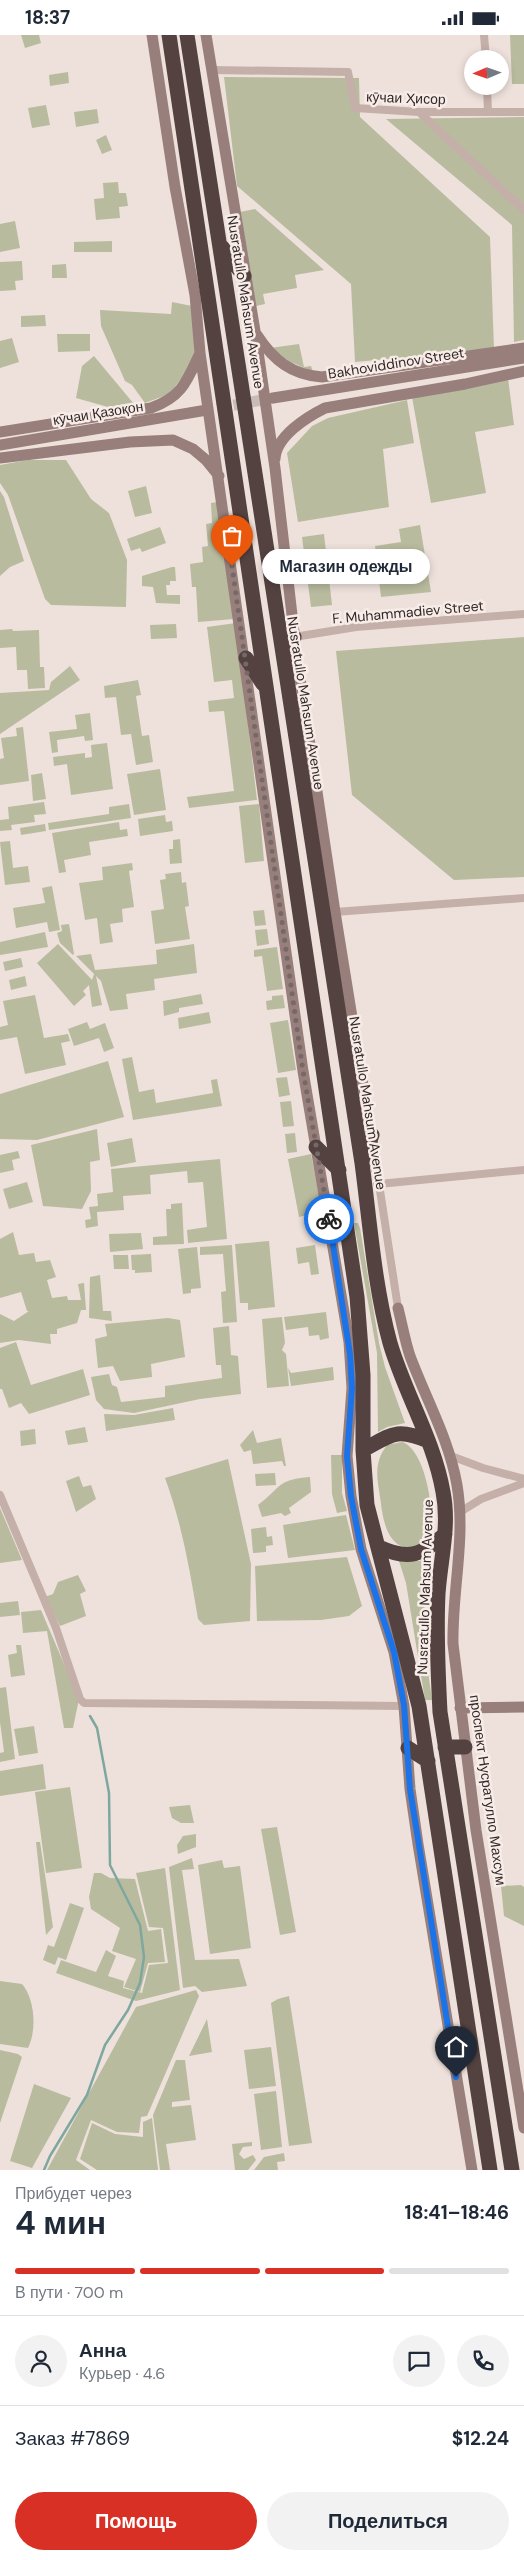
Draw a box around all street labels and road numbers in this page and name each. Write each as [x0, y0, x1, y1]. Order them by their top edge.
street label: кӯчаи Ҳисор [366, 88, 446, 108]
street label: Nusratullo Mahsum Avenue [223, 214, 269, 390]
street label: Bakhoviddinov Street [327, 343, 465, 383]
street label: кӯчаи Қазоқон [52, 397, 144, 429]
street label: F. Muhammadiev Street [332, 596, 484, 628]
street label: Nusratullo Mahsum Avenue [283, 615, 329, 791]
street label: Nusratullo Mahsum Avenue [345, 1015, 391, 1191]
street label: Nusratullo Mahsum Avenue [413, 1499, 437, 1675]
street label: проспект Нусратулло Махсум [466, 1694, 510, 1886]

